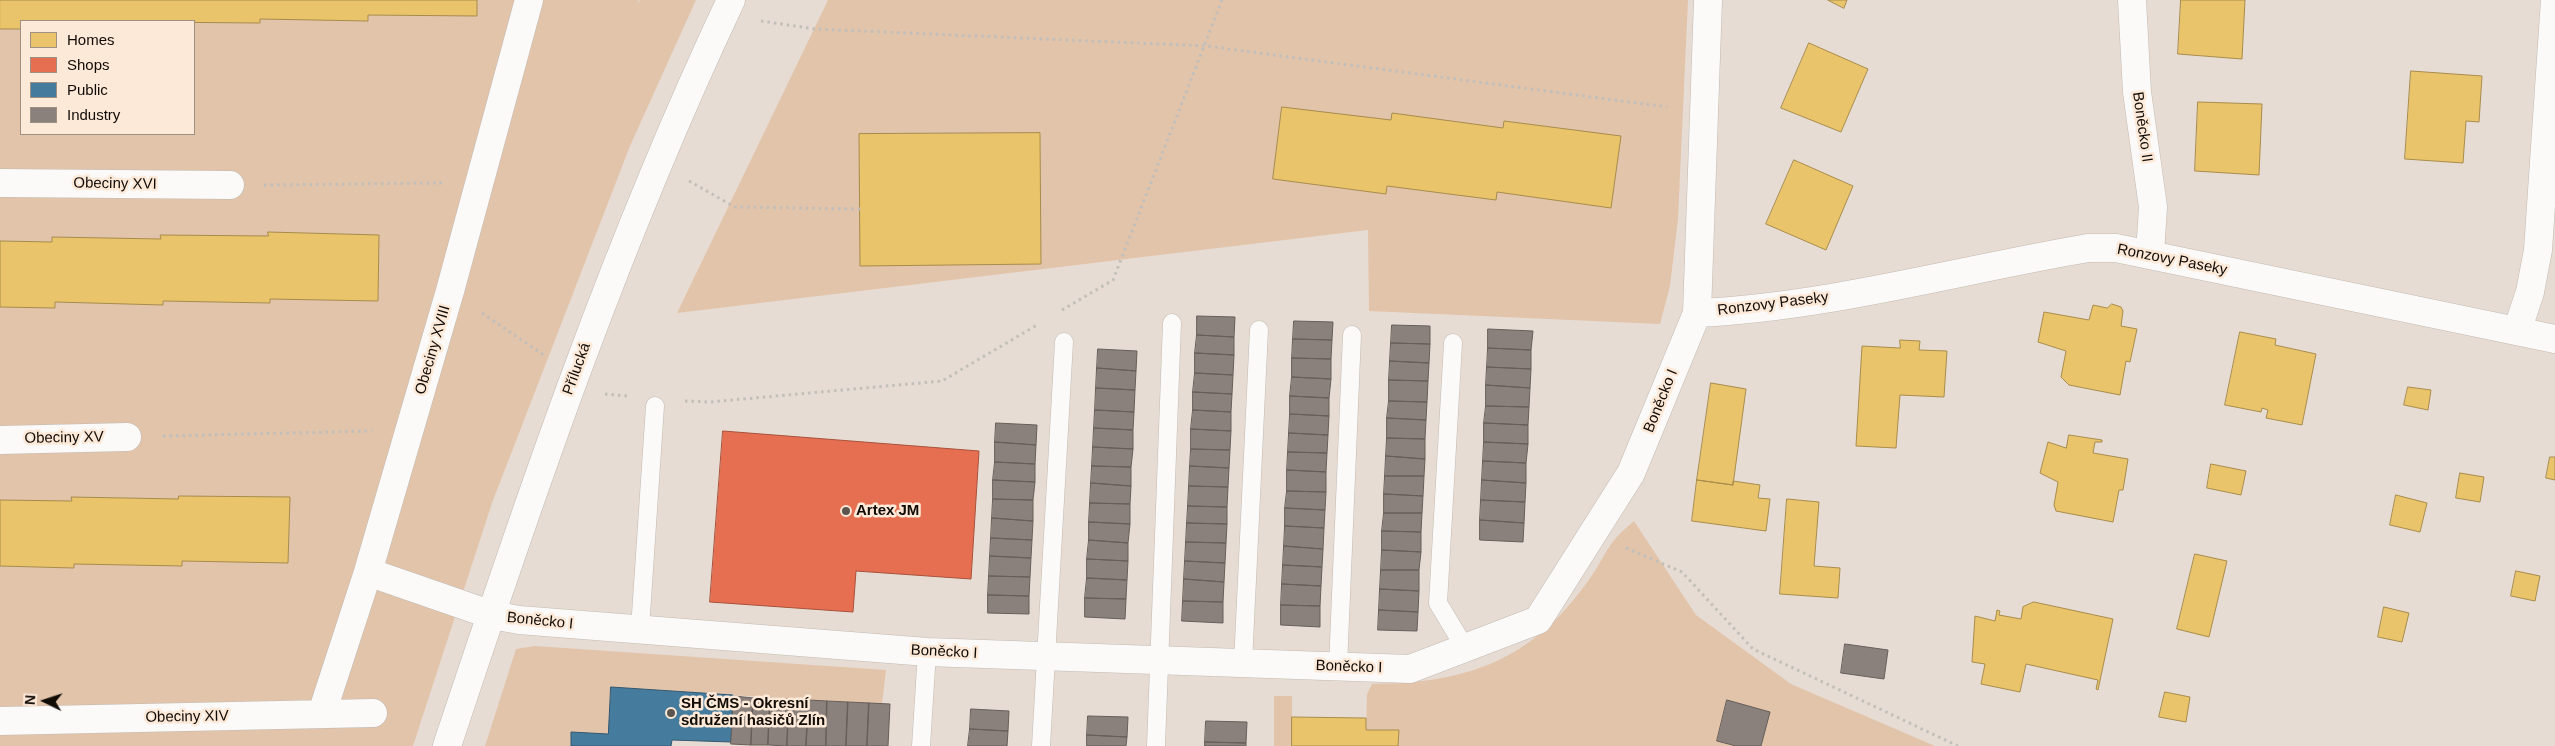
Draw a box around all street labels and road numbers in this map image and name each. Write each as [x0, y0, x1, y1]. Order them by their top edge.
street label: Boněcko II [2128, 91, 2156, 163]
street label: Obeciny XVI [73, 174, 157, 194]
street label: Ronzovy Paseky [2115, 241, 2229, 279]
street label: Ronzovy Paseky [1716, 288, 1830, 320]
street label: Obeciny XVIII [412, 303, 454, 397]
street label: Přílucká [559, 340, 595, 398]
street label: Boněcko I [1640, 367, 1682, 435]
street label: Obeciny XV [24, 428, 104, 448]
street label: Boněcko I [506, 609, 574, 633]
street label: Boněcko I [910, 641, 978, 663]
street label: Boněcko I [1315, 657, 1383, 677]
street label: Obeciny XIV [145, 707, 229, 727]

